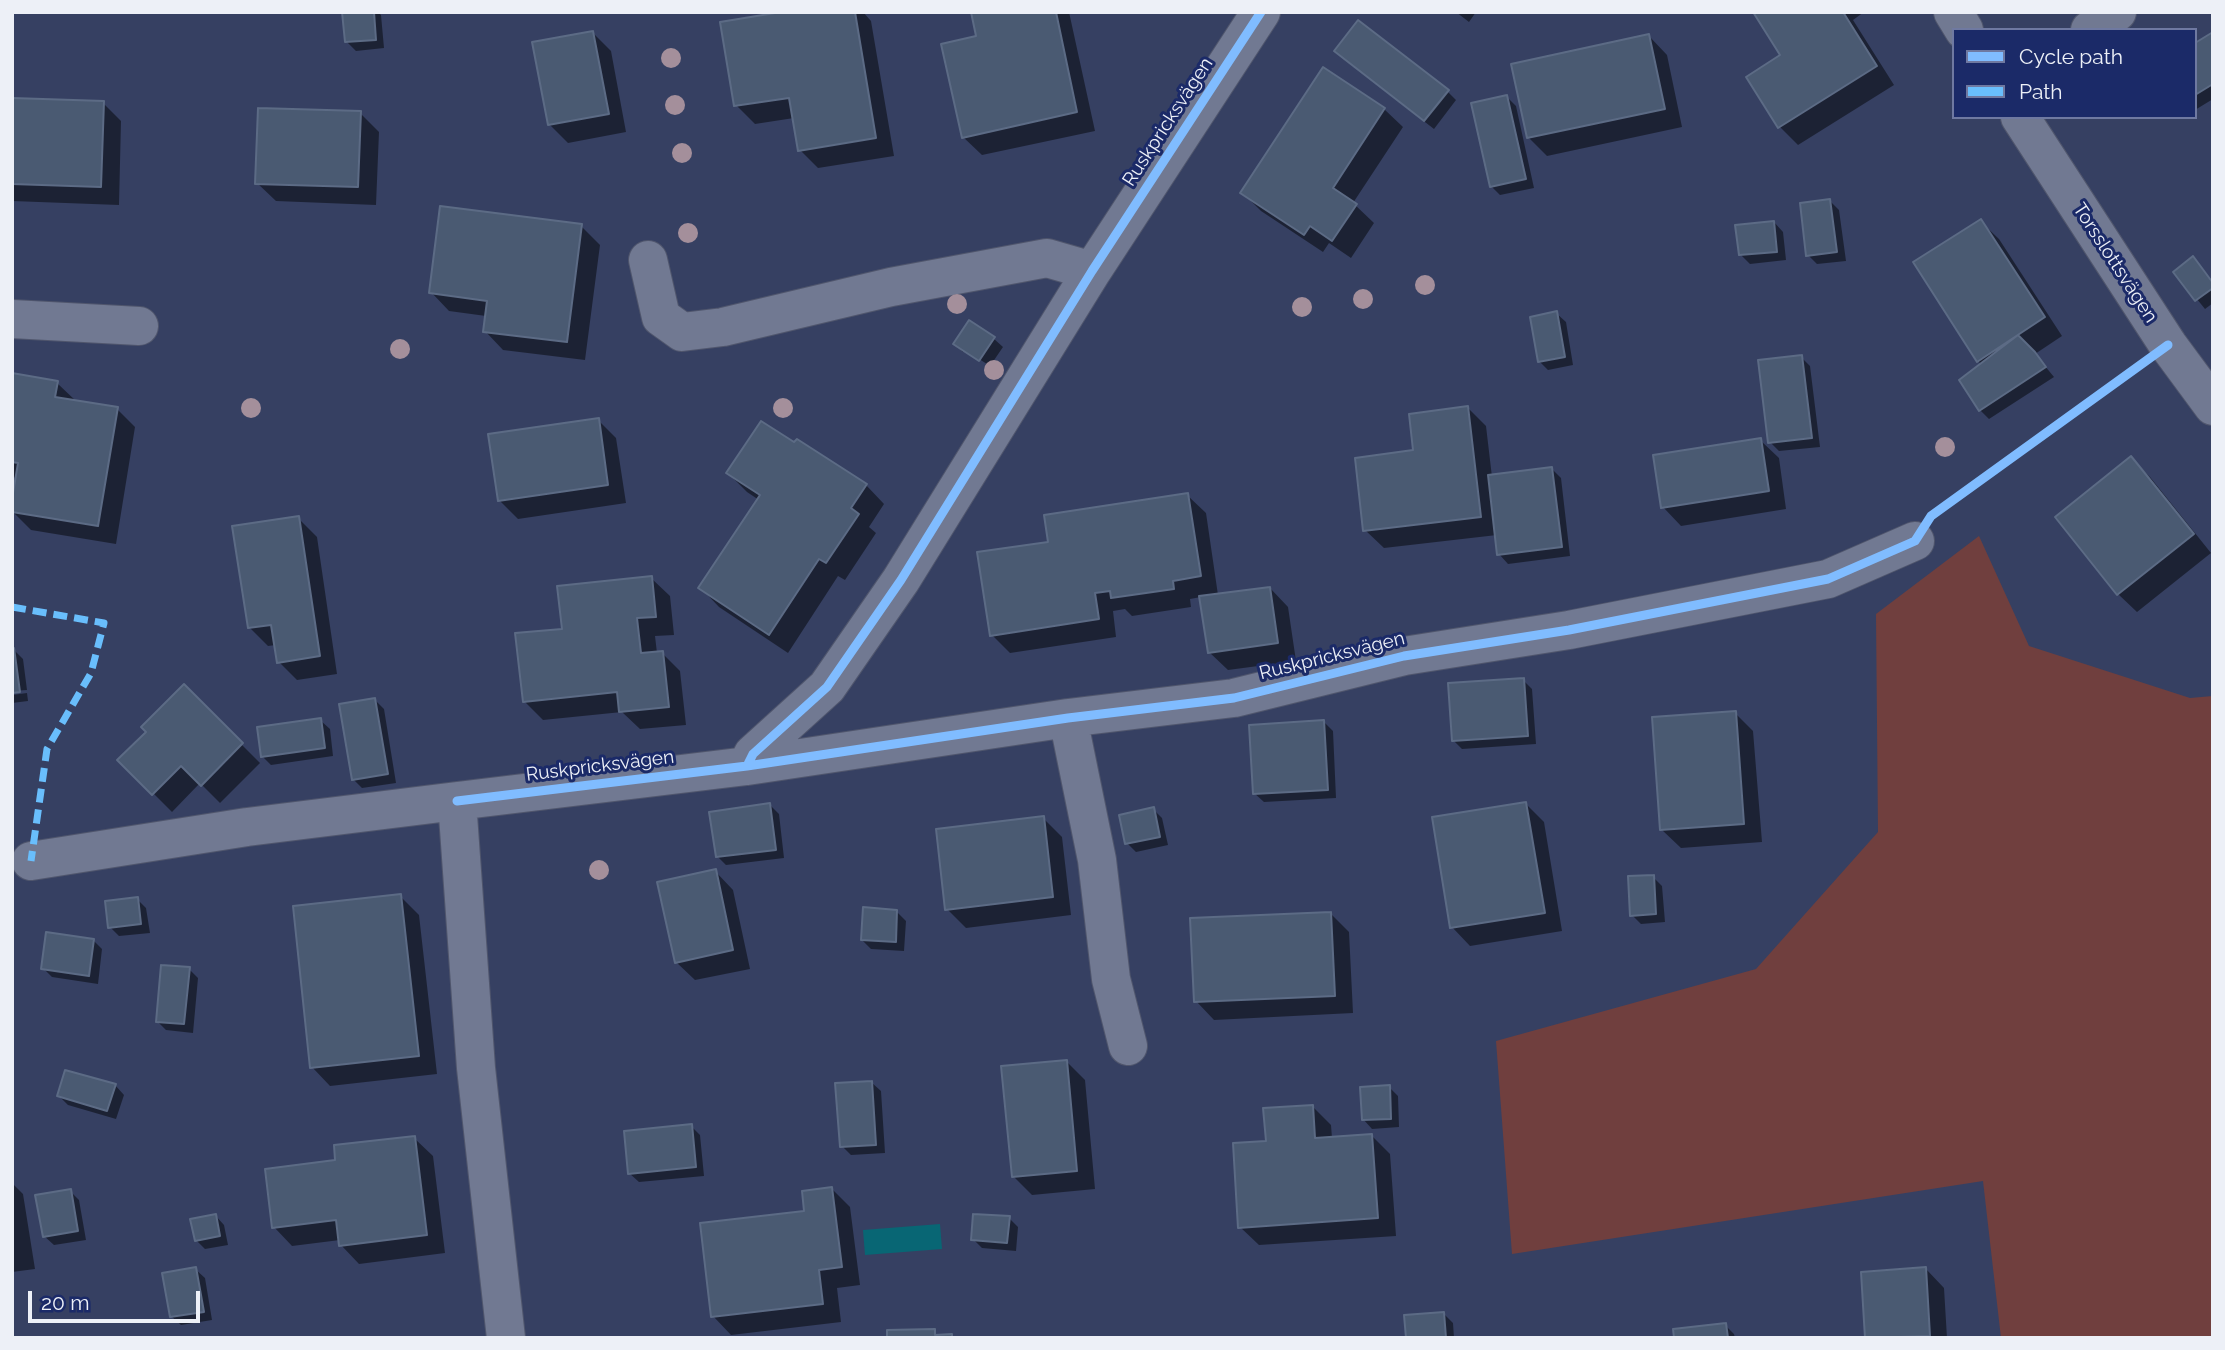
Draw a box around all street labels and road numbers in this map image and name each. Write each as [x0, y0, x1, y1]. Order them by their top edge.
street label: Ruskpricksvägen [1118, 53, 1218, 191]
street label: Torsslottsvägen [2068, 199, 2162, 327]
street label: Ruskpricksvägen [1257, 627, 1407, 685]
street label: Ruskpricksvägen [525, 746, 675, 786]

